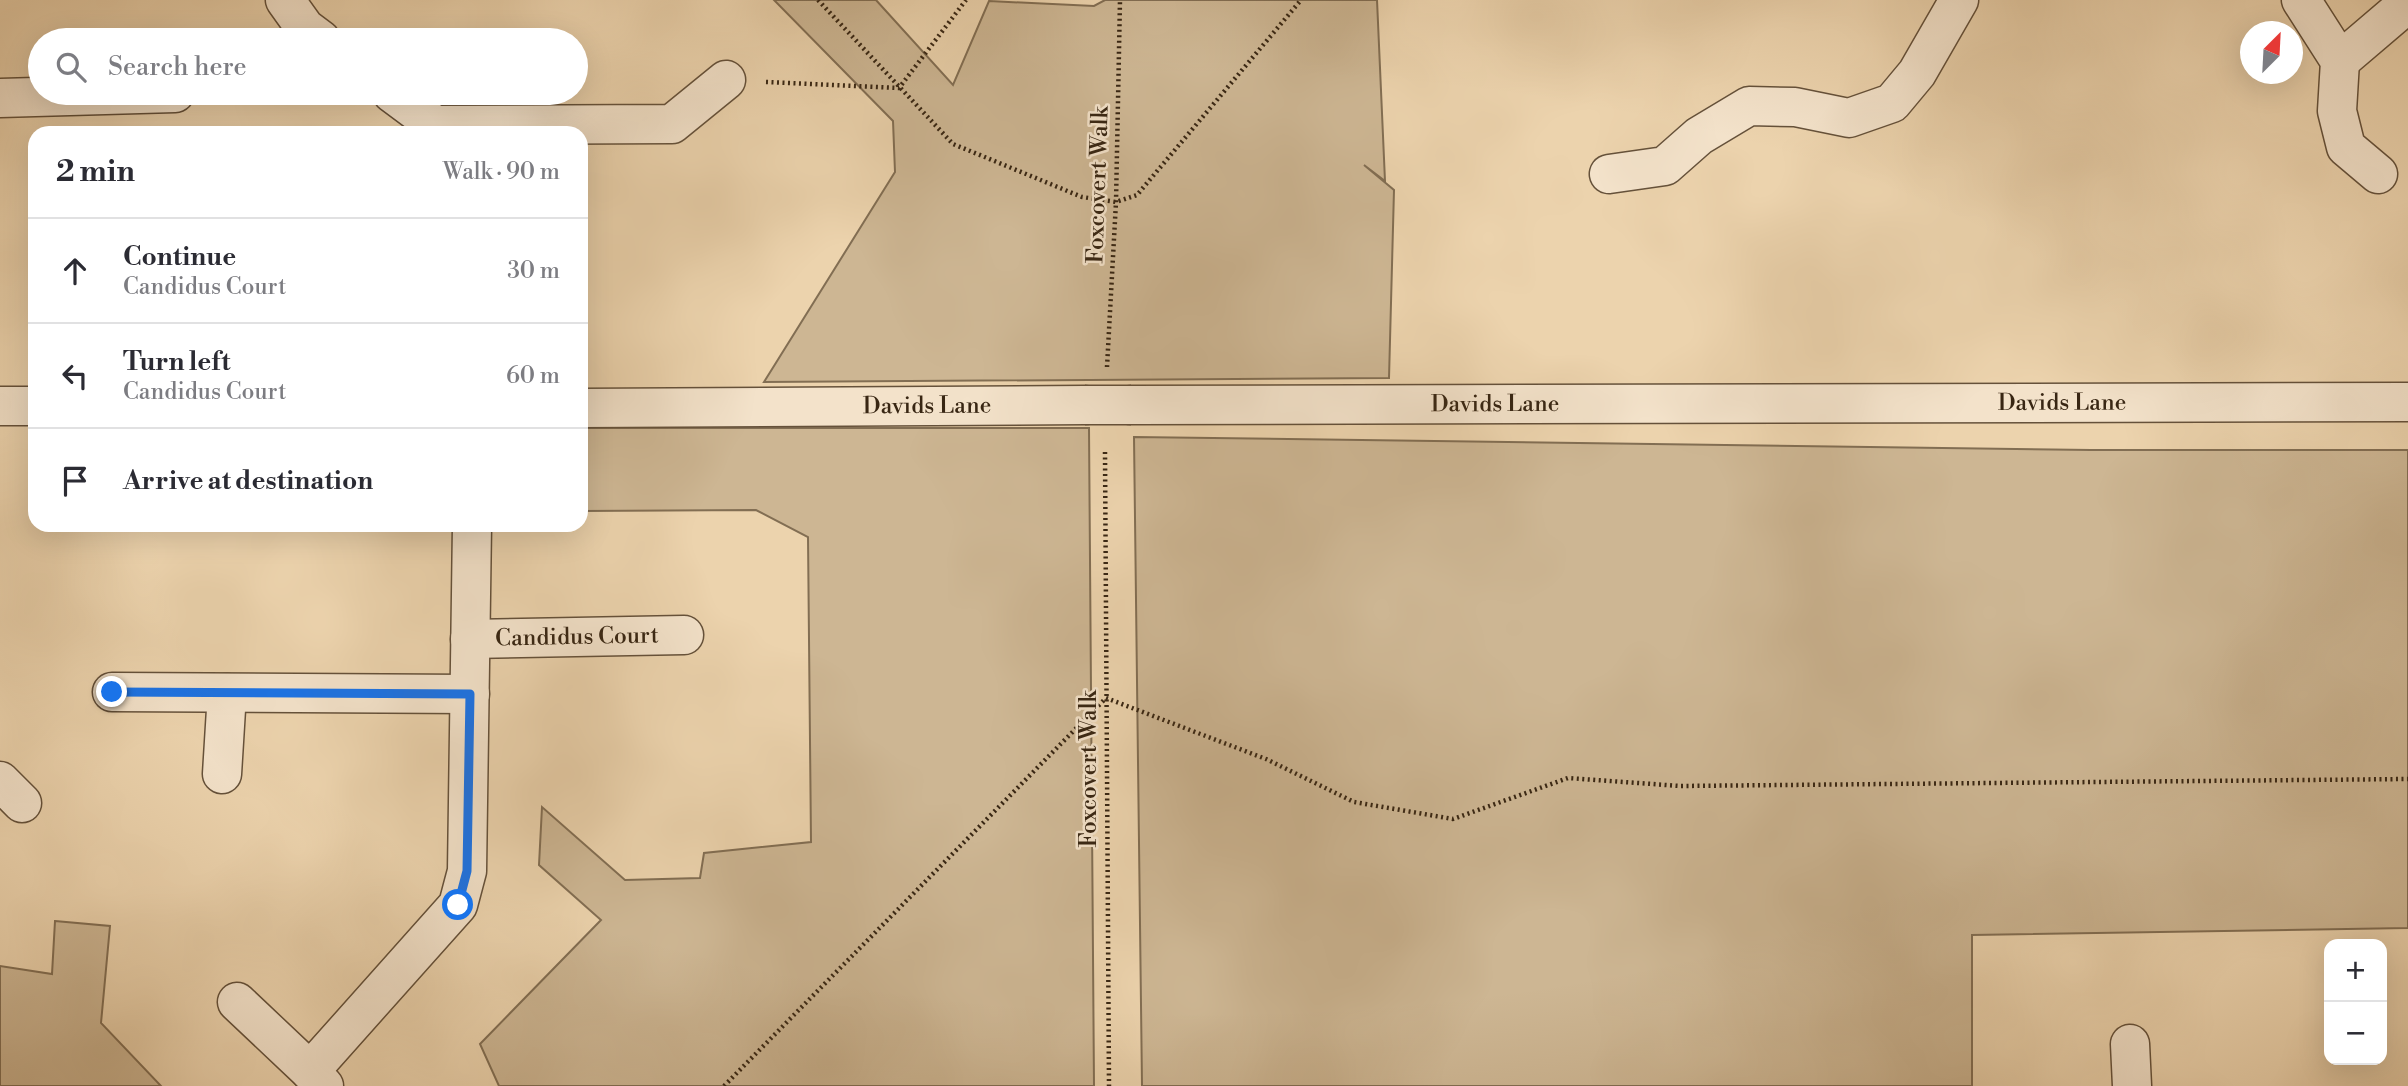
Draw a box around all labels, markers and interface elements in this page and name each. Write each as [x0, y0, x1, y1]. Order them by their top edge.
north arrow [2240, 21, 2303, 84]
search box [28, 28, 588, 105]
icon: search [52, 48, 90, 86]
text: Search here [108, 51, 247, 83]
street label: Foxcovert Walk [1081, 105, 1115, 264]
text: 2 min [56, 153, 135, 191]
text: Walk · 90 m [443, 158, 560, 186]
text: Continue [123, 241, 236, 273]
icon: ahead [56, 252, 94, 290]
text: 30 m [507, 257, 560, 285]
text: Candidus Court [123, 273, 286, 301]
text: Turn left [123, 346, 231, 378]
icon: left [56, 357, 94, 395]
text: 60 m [506, 362, 560, 390]
text: Candidus Court [123, 378, 286, 406]
street label: Davids Lane [1998, 389, 2126, 417]
street label: Davids Lane [1431, 390, 1559, 418]
street label: Davids Lane [863, 392, 991, 420]
icon: arrive [56, 462, 94, 500]
text: Arrive at destination [123, 465, 373, 497]
street label: Candidus Court [495, 621, 659, 653]
route end [96, 676, 127, 707]
street label: Foxcovert Walk [1075, 689, 1103, 848]
route start [442, 889, 473, 920]
map controls [2324, 939, 2387, 1065]
button: + [2324, 939, 2387, 1002]
button: − [2324, 1002, 2387, 1065]

